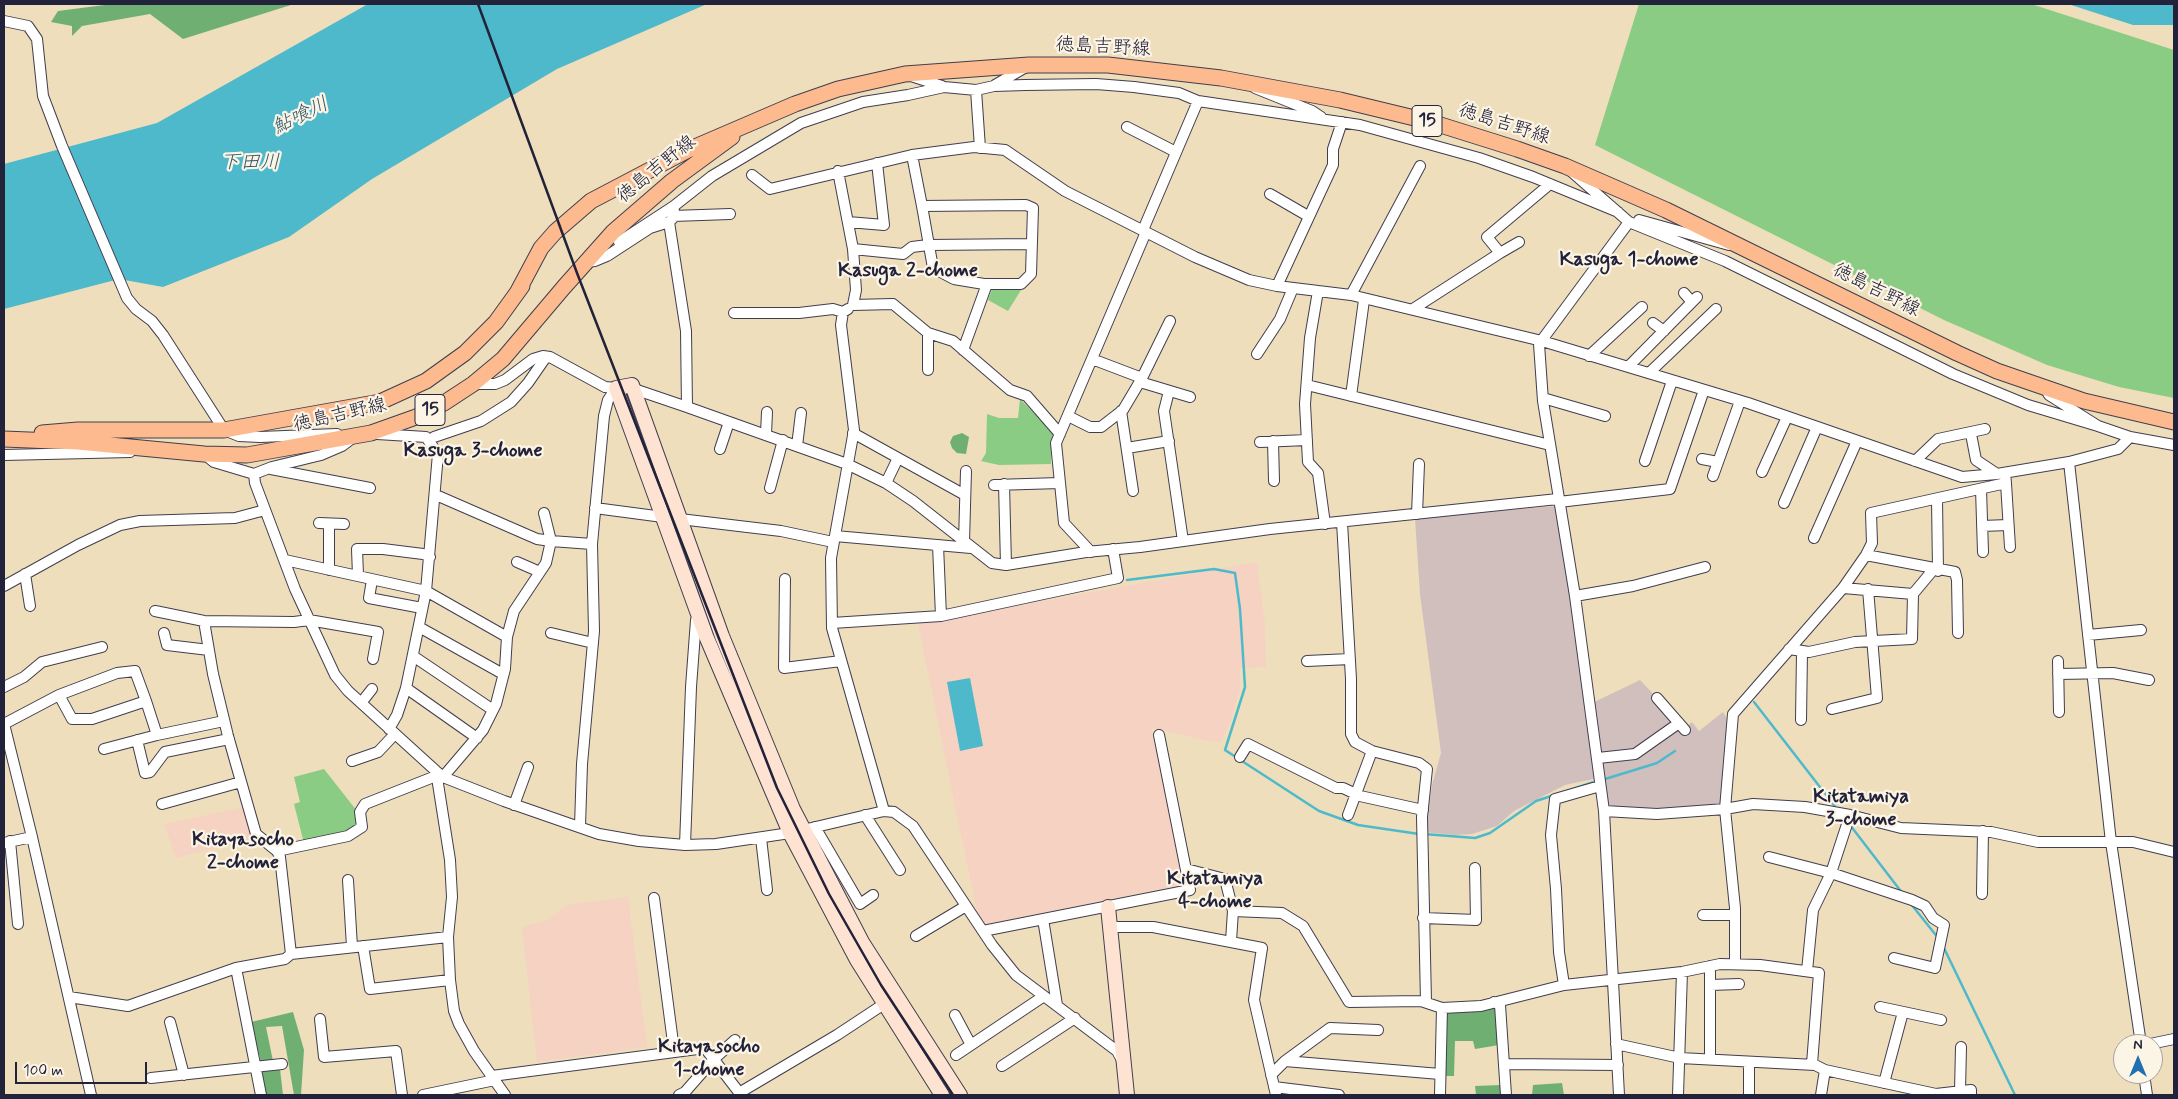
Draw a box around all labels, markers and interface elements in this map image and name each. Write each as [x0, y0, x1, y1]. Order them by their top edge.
street label: 徳島吉野線 [1055, 34, 1151, 62]
water label: 鮎喰川 [269, 93, 333, 141]
street label: 徳島吉野線 [1455, 99, 1553, 151]
road number: 15 [1412, 105, 1442, 136]
street label: 徳島吉野線 [613, 131, 701, 209]
water label: 下田川 [220, 152, 280, 176]
district label: Kasuga 1-chome [1560, 249, 1698, 273]
street label: 徳島吉野線 [1829, 259, 1923, 323]
district label: Kasuga 2-chome [838, 260, 978, 284]
street label: 徳島吉野線 [291, 394, 389, 438]
road number: 15 [415, 394, 445, 426]
district label: Kasuga 3-chome [403, 440, 543, 464]
district label: Kitatamiya 3-chome [1813, 786, 1909, 833]
district label: Kitayasocho 2-chome [192, 829, 294, 876]
district label: Kitatamiya 4-chome [1167, 868, 1263, 915]
north arrow [2113, 1034, 2163, 1084]
district label: Kitayasocho 1-chome [658, 1036, 760, 1083]
text: N [2133, 1036, 2143, 1054]
scale bar [18, 1052, 150, 1084]
text: 100 m [23, 1061, 63, 1081]

